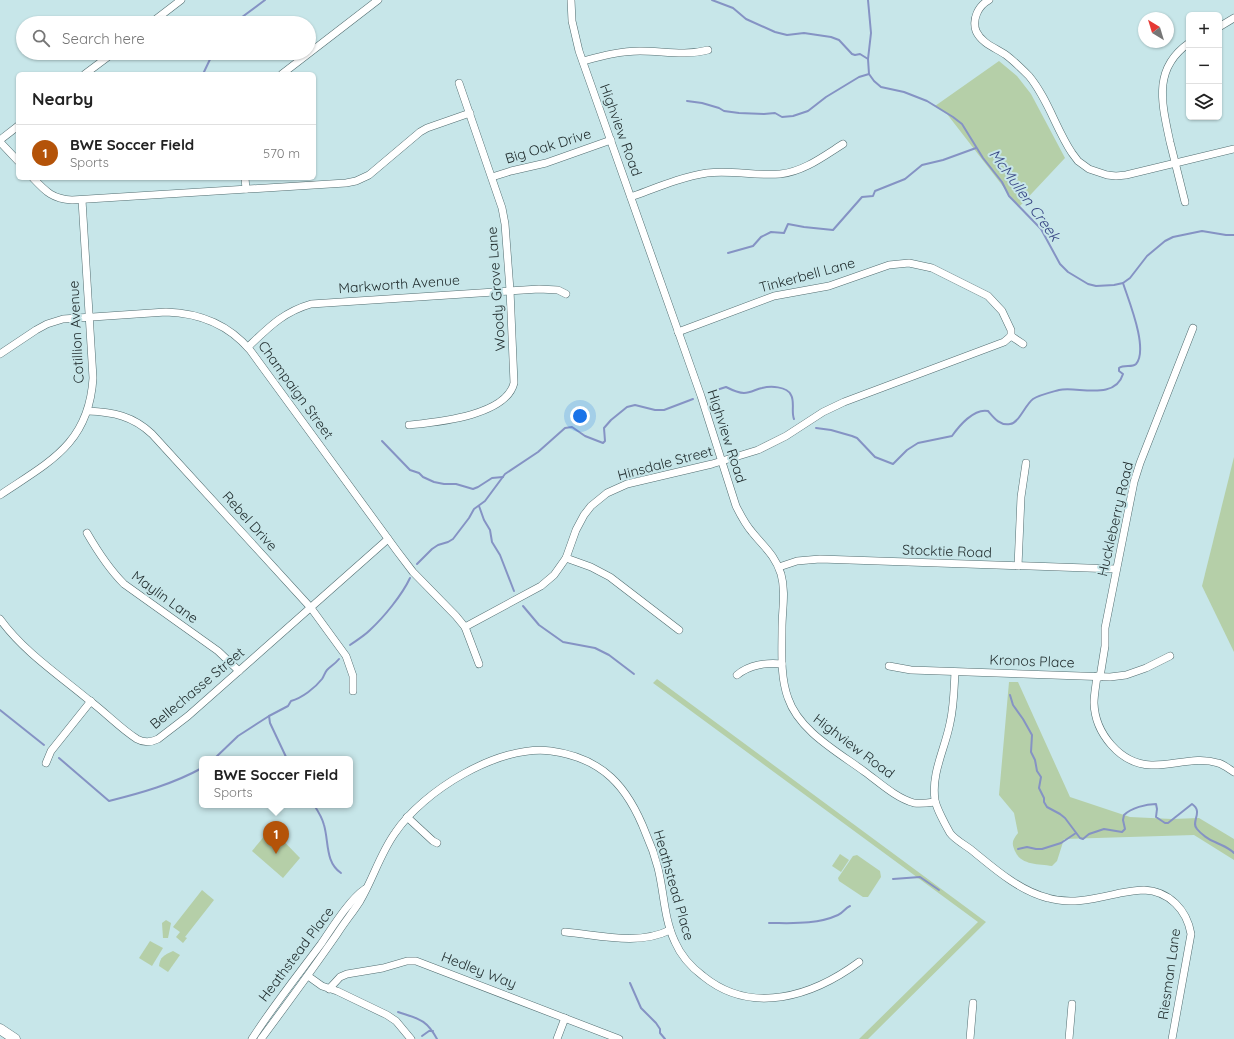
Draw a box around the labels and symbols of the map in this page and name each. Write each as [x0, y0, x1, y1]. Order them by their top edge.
north arrow [1138, 12, 1174, 48]
street label: Highview Road [596, 81, 646, 179]
street label: Big Oak Drive [503, 124, 593, 168]
water label: McMullen Creek [985, 145, 1066, 246]
street label: Woody Grove Lane [483, 226, 509, 352]
street label: Tinkerbell Lane [757, 254, 857, 296]
street label: Markworth Avenue [338, 271, 460, 297]
street label: Cotillion Avenue [64, 280, 88, 384]
street label: Champaign Street [254, 337, 338, 443]
street label: Highview Road [703, 387, 751, 485]
your location [570, 406, 590, 426]
street label: Hinsdale Street [615, 442, 715, 484]
street label: Huckleberry Road [1093, 460, 1137, 578]
street label: Rebel Drive [218, 487, 282, 555]
street label: Stocktie Road [902, 540, 992, 562]
street label: Maylin Lane [128, 567, 202, 627]
street label: Bellechasse Street [146, 643, 248, 733]
street label: Kronos Place [989, 651, 1075, 671]
street label: Highview Road [810, 710, 898, 782]
pin: 1 [263, 821, 289, 854]
street label: Heathstead Place [650, 828, 698, 943]
street label: Heathstead Place [254, 903, 338, 1005]
street label: Riesman Lane [1154, 927, 1184, 1021]
street label: Hedley Way [439, 947, 519, 993]

